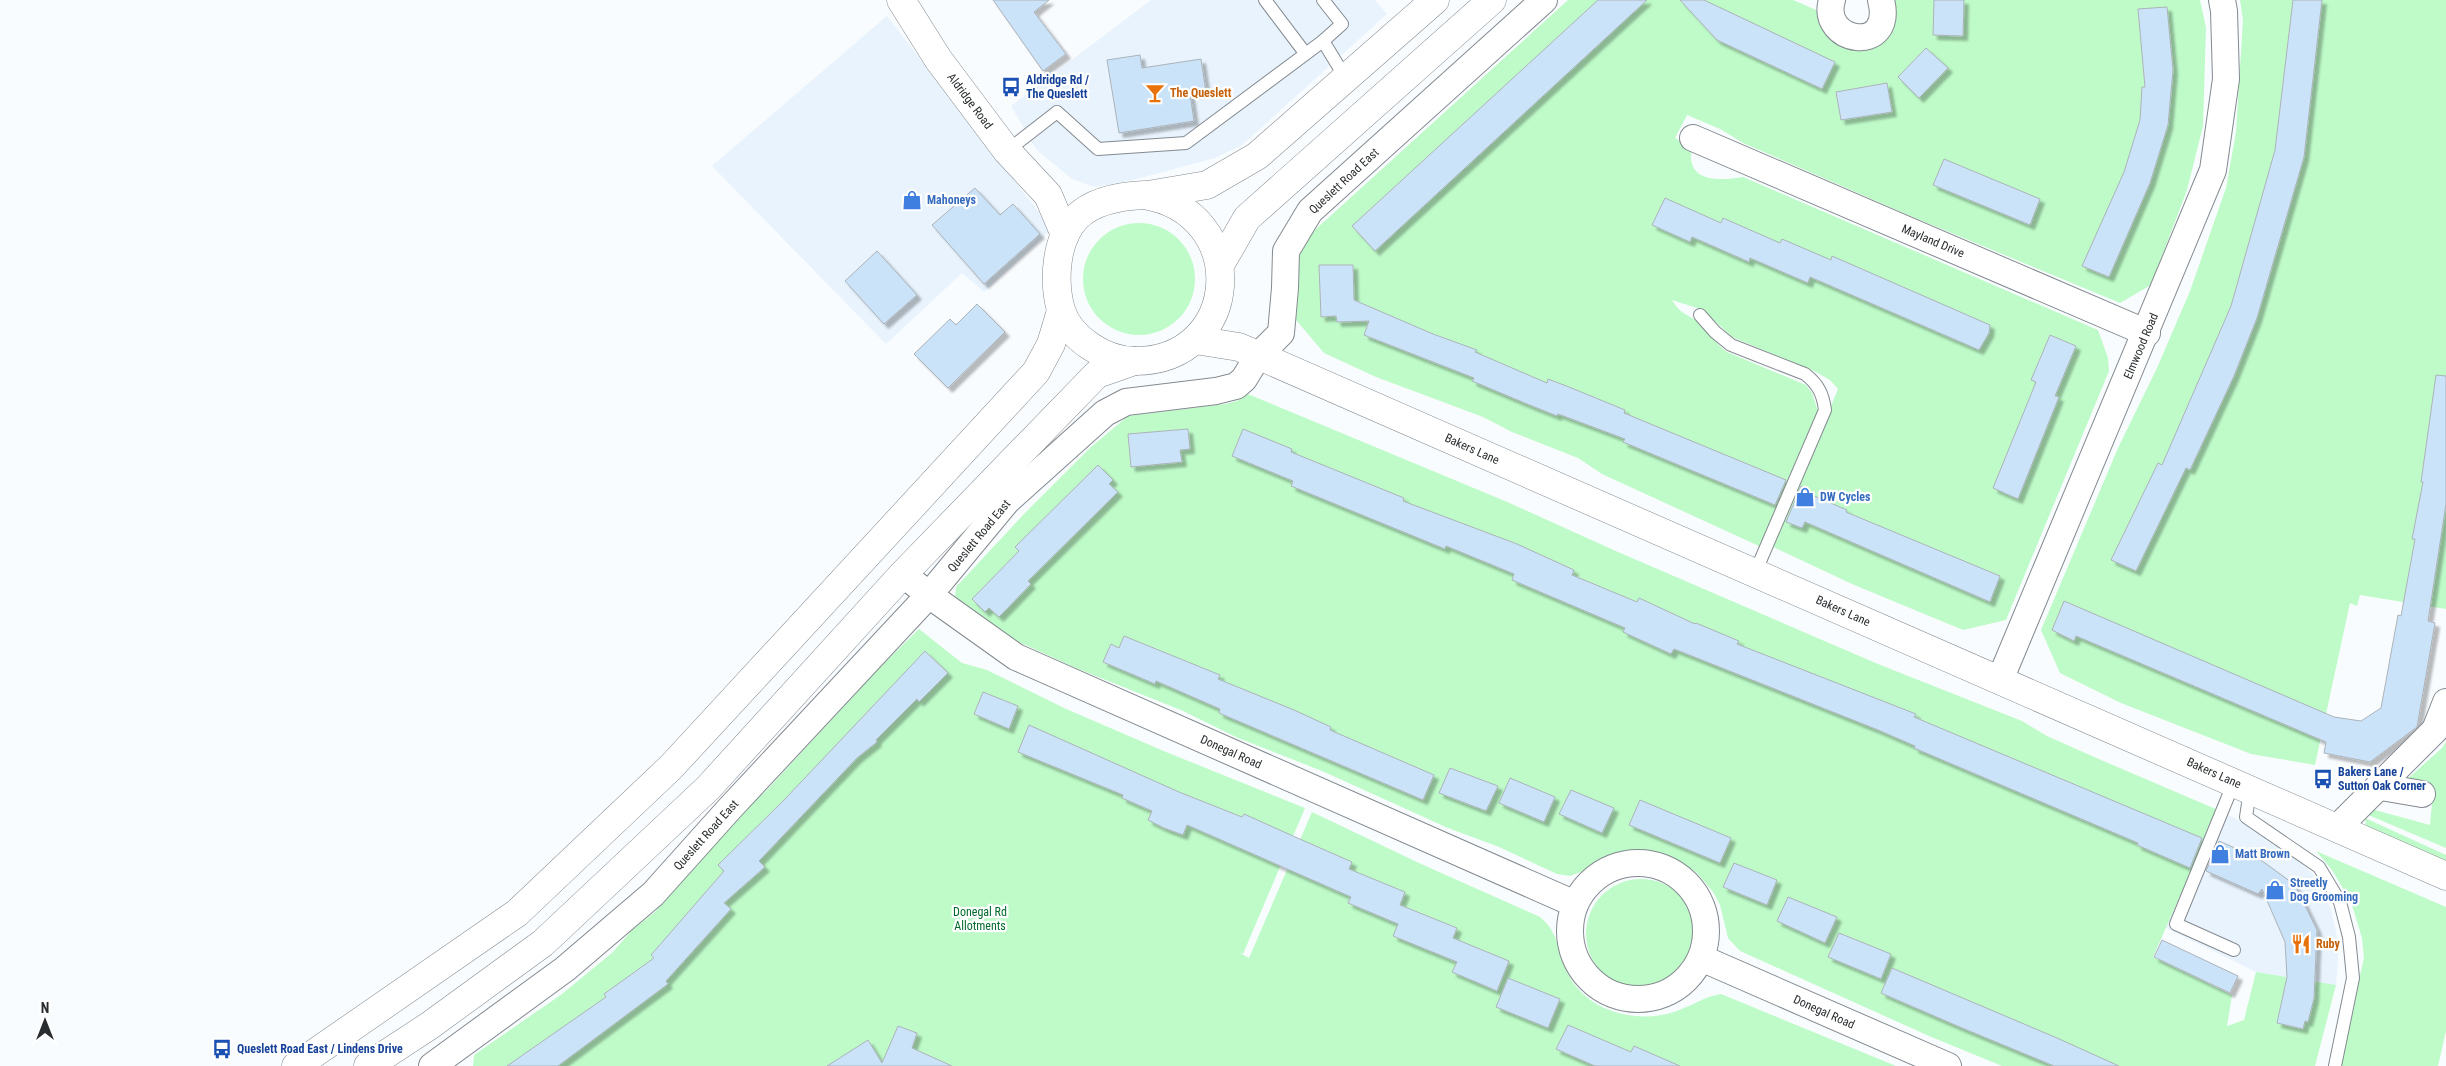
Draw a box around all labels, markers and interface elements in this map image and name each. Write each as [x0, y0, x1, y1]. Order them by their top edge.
street label: Aldridge Road [944, 70, 996, 132]
place label: Aldridge Rd / The Queslett [1026, 73, 1089, 101]
bus stop icon: Aldridge Rd / The Queslett [1000, 76, 1022, 98]
bar icon: The Queslett [1144, 82, 1166, 104]
place label: The Queslett [1170, 86, 1232, 100]
street label: Queslett Road East [1306, 145, 1382, 217]
shop icon: Mahoneys [901, 189, 923, 211]
place label: Mahoneys [927, 193, 977, 207]
street label: Mayland Drive [1900, 222, 1967, 261]
street label: Elmwood Road [2121, 311, 2161, 381]
street label: Bakers Lane [1443, 431, 1502, 467]
shop icon: DW Cycles [1794, 486, 1816, 508]
place label: DW Cycles [1820, 490, 1871, 504]
street label: Queslett Road East [945, 497, 1014, 575]
street label: Bakers Lane [1814, 593, 1873, 629]
street label: Donegal Road [1198, 732, 1264, 772]
street label: Bakers Lane [2185, 755, 2244, 791]
place label: Bakers Lane / Sutton Oak Corner [2338, 765, 2426, 793]
bus stop icon: Bakers Lane / Sutton Oak Corner [2312, 768, 2334, 790]
street label: Queslett Road East [671, 797, 742, 873]
shop icon: Matt Brown [2209, 843, 2231, 865]
place label: Matt Brown [2235, 847, 2290, 861]
place label: Streetly Dog Grooming [2290, 876, 2358, 904]
shop icon: Streetly Dog Grooming [2264, 879, 2286, 901]
park label: Donegal Rd Allotments [953, 905, 1007, 933]
restaurant icon: Ruby [2290, 933, 2312, 955]
place label: Ruby [2316, 937, 2340, 951]
street label: Donegal Road [1791, 992, 1857, 1032]
north arrow [20, 996, 70, 1046]
text: N [41, 1000, 49, 1016]
bus stop icon: Queslett Road East / Lindens Drive [211, 1038, 233, 1060]
place label: Queslett Road East / Lindens Drive [237, 1042, 403, 1056]

